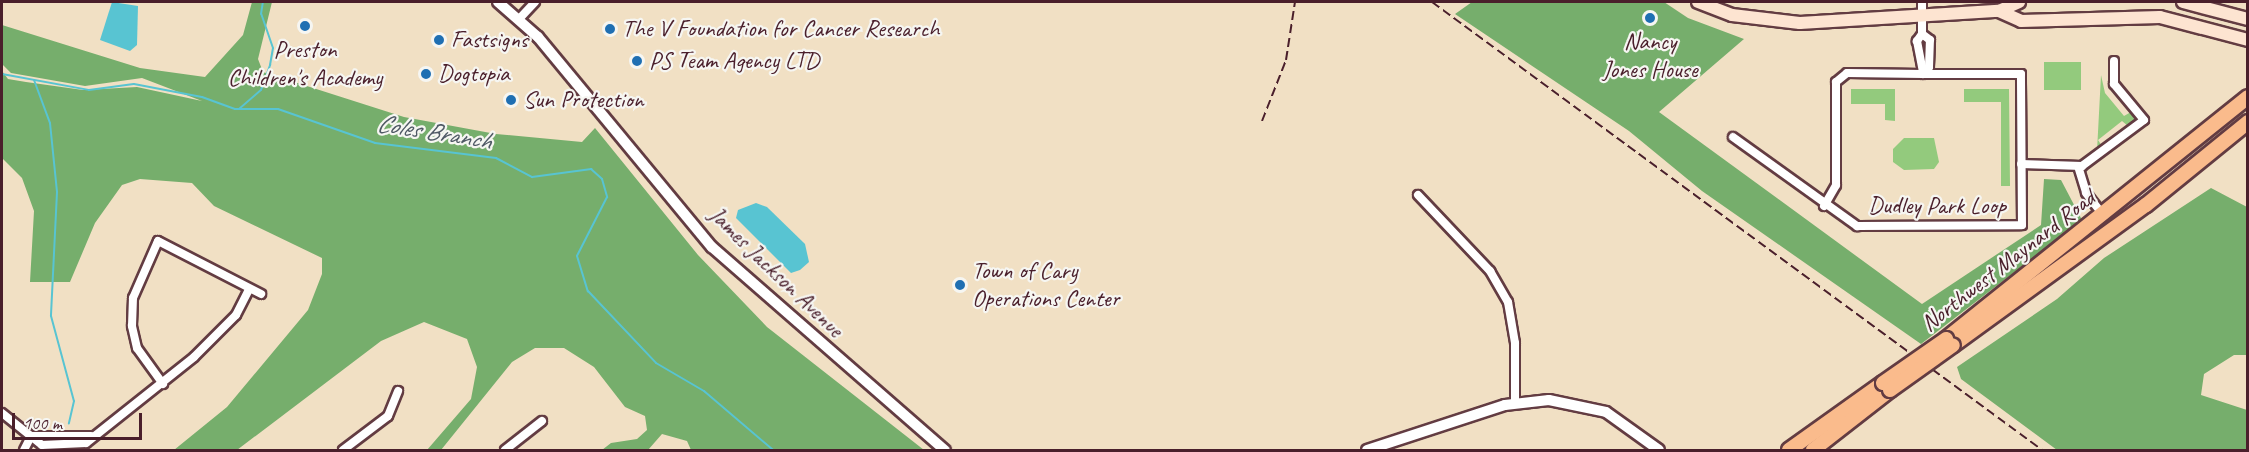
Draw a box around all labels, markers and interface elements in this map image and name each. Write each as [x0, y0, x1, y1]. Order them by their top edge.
marker: Nancy Jones House [1643, 11, 1657, 25]
place label: The V Foundation for Cancer Research [622, 15, 939, 43]
marker: Preston Children's Academy [298, 19, 312, 33]
marker: The V Foundation for Cancer Research [603, 22, 617, 36]
place label: Fastsigns [451, 26, 528, 54]
place label: Nancy Jones House [1602, 28, 1698, 84]
marker: Fastsigns [432, 33, 446, 47]
place label: Preston Children's Academy [228, 36, 382, 92]
place label: PS Team Agency LTD [649, 47, 819, 75]
marker: PS Team Agency LTD [630, 54, 644, 68]
place label: Dogtopia [438, 60, 510, 88]
marker: Dogtopia [419, 67, 433, 81]
place label: Sun Protection [523, 86, 644, 114]
marker: Sun Protection [504, 93, 518, 107]
water label: Coles Branch [374, 107, 494, 157]
street label: Northwest Maynard Road [1915, 184, 2101, 338]
street label: Dudley Park Loop [1868, 192, 2006, 220]
street label: James Jackson Avenue [703, 200, 849, 344]
place label: Town of Cary Operations Center [972, 257, 1119, 313]
marker: Town of Cary Operations Center [953, 278, 967, 292]
scale bar [15, 401, 146, 439]
text: 100 m [23, 412, 62, 434]

